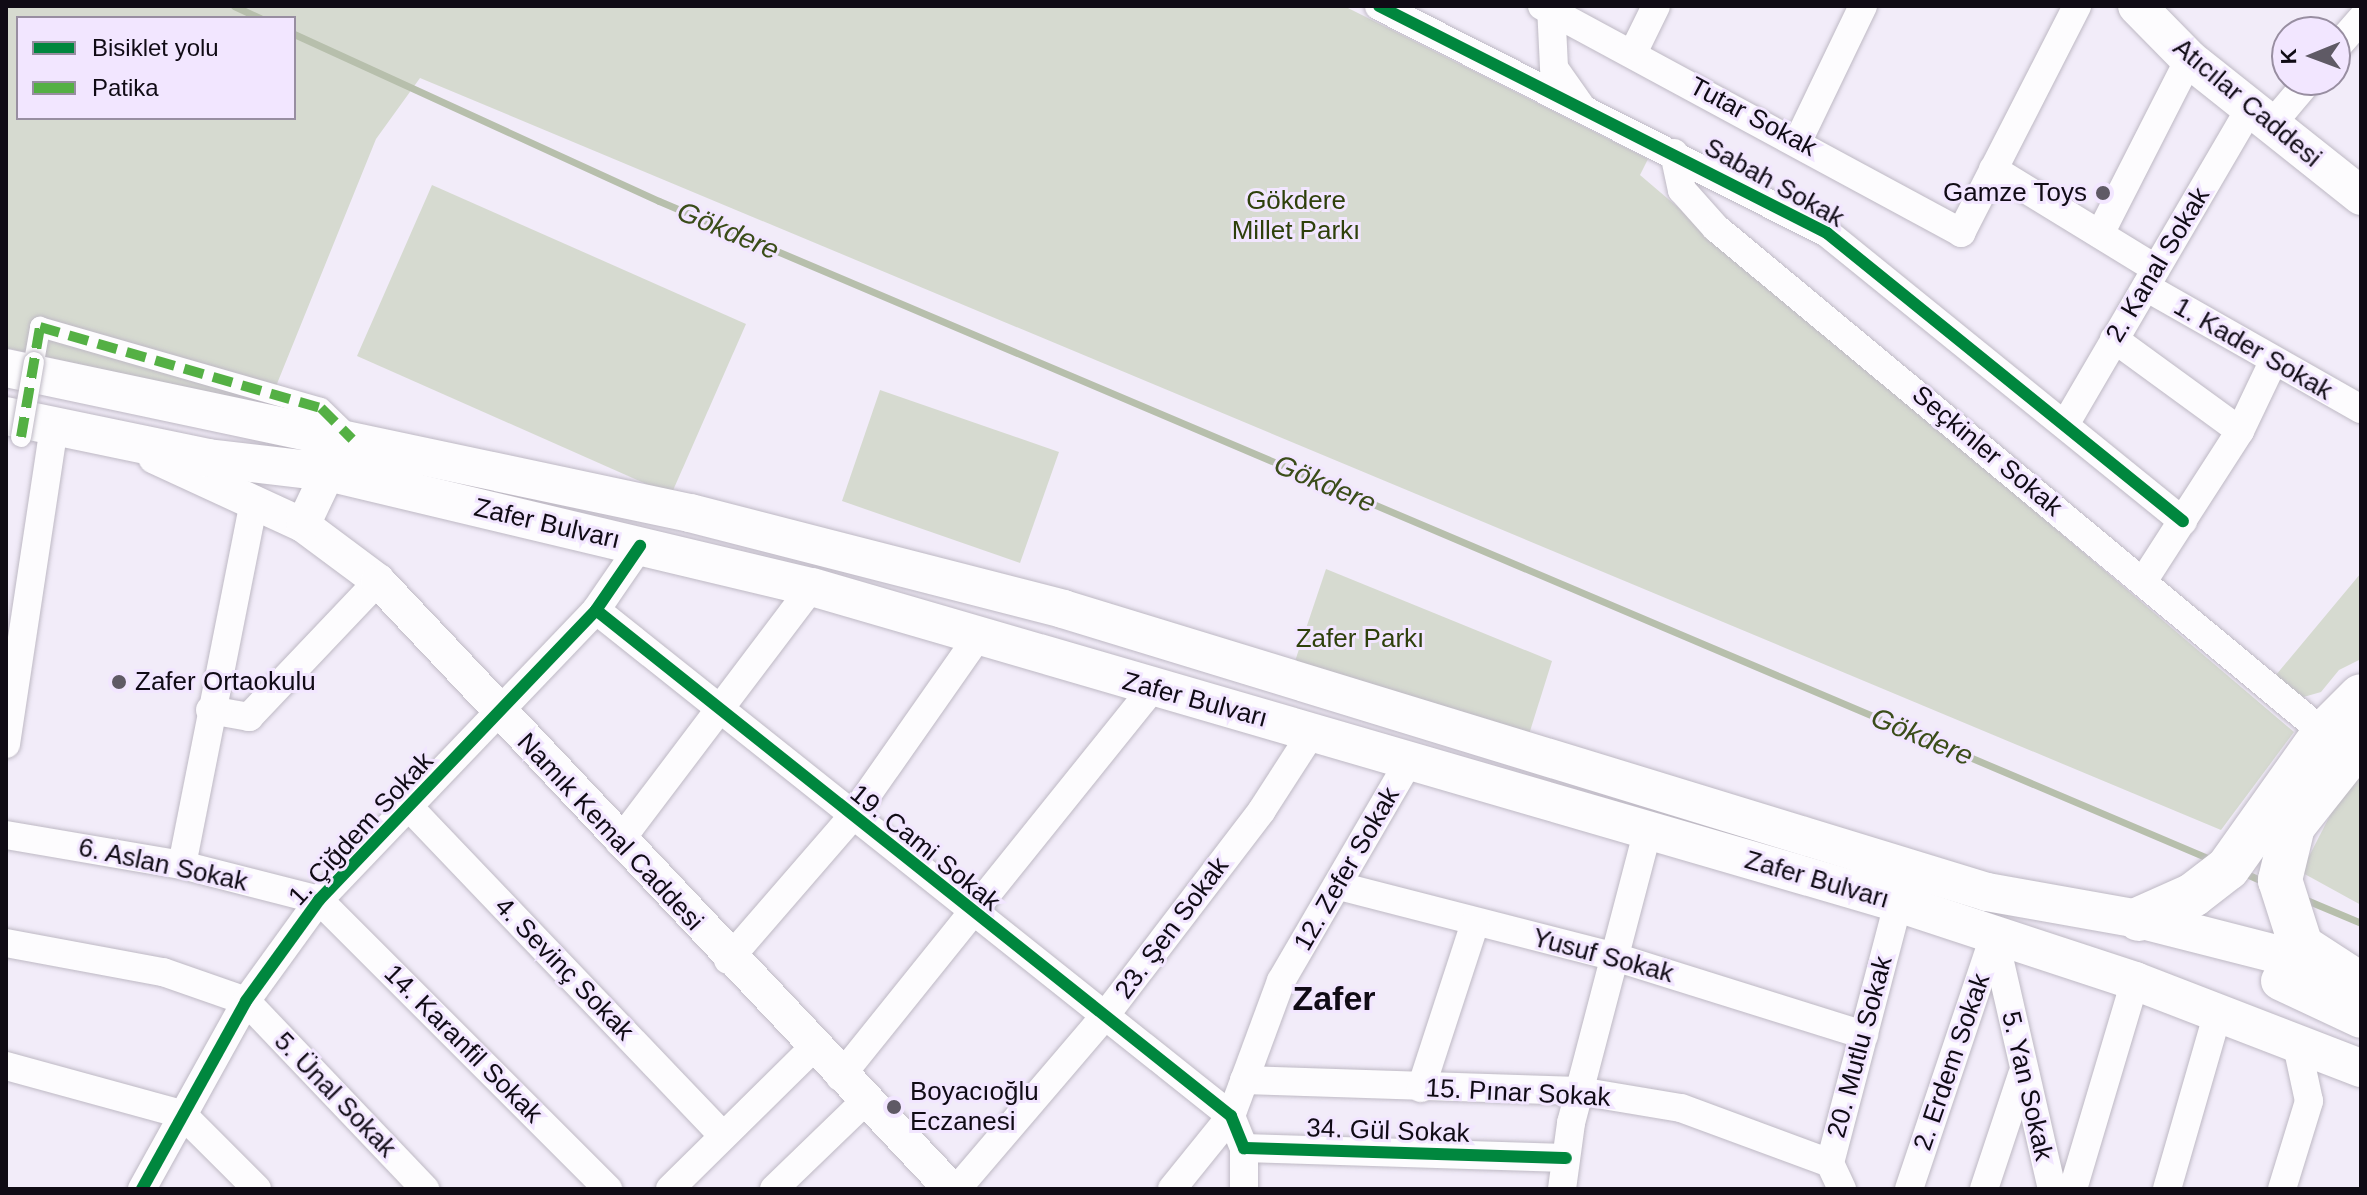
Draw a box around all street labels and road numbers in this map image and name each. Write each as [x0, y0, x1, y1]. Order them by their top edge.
street label: Atıcılar Caddesi [2167, 32, 2327, 174]
street label: Tutar Sokak [1684, 71, 1822, 163]
street label: Sabah Sokak [1699, 132, 1849, 234]
street label: 2. Kanal Sokak [2100, 182, 2216, 348]
street label: 1. Kader Sokak [2168, 291, 2338, 407]
street label: Seçkinler Sokak [1906, 379, 2068, 523]
street label: Zafer Bulvarı [471, 492, 623, 556]
street label: Zafer Bulvarı [1119, 666, 1271, 734]
street label: Namık Kemal Caddesi [510, 727, 710, 937]
street label: 1. Çiğdem Sokak [282, 746, 440, 912]
street label: 19. Cami Sokak [844, 778, 1006, 918]
street label: 12. Zefer Sokak [1288, 782, 1406, 956]
street label: 6. Aslan Sokak [75, 832, 251, 898]
street label: Zafer Bulvarı [1741, 844, 1893, 916]
street label: 23. Şen Sokak [1109, 851, 1235, 1005]
street label: 4. Sevinç Sokak [488, 891, 640, 1047]
street label: Yusuf Sokak [1529, 922, 1677, 990]
street label: 20. Mutlu Sokak [1821, 953, 1899, 1141]
street label: 14. Karanfil Sokak [377, 958, 549, 1130]
street label: 2. Erdem Sokak [1907, 969, 1997, 1155]
street label: 5. Yan Sokak [1995, 1008, 2059, 1164]
street label: 5. Ünal Sokak [268, 1026, 402, 1164]
street label: 15. Pınar Sokak [1425, 1073, 1611, 1113]
street label: 34. Gül Sokak [1306, 1113, 1470, 1149]

